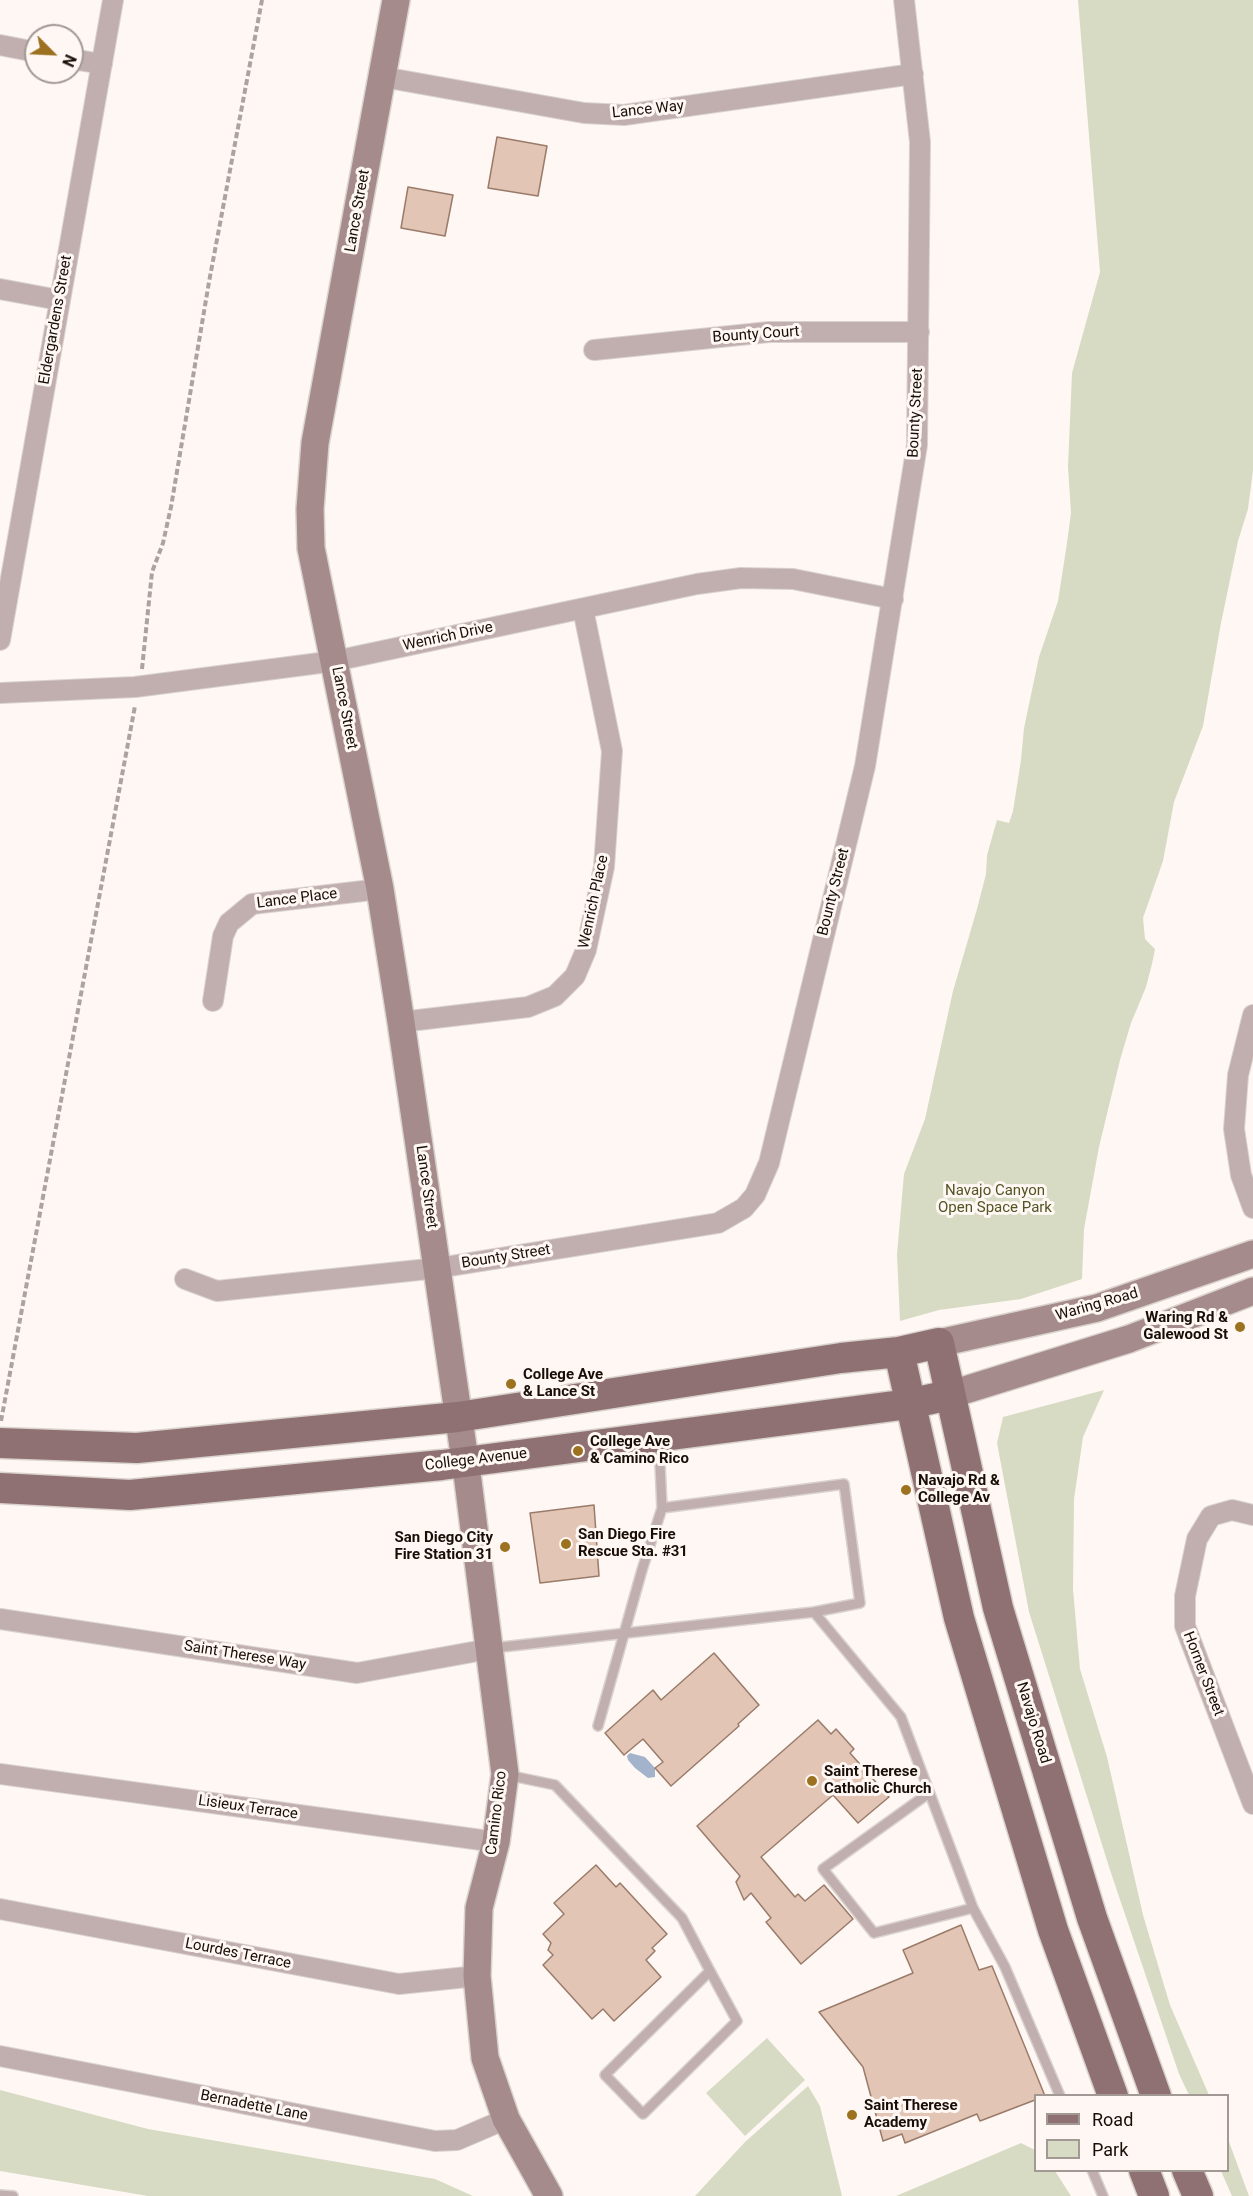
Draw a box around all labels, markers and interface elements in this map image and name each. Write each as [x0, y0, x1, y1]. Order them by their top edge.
north arrow [24, 24, 84, 84]
text: N [58, 52, 80, 70]
street label: Lance Way [611, 97, 685, 123]
street label: Lance Street [342, 168, 374, 254]
street label: Eldergardens Street [36, 254, 76, 386]
street label: Bounty Court [712, 323, 800, 347]
street label: Bounty Street [905, 368, 927, 458]
street label: Wenrich Drive [401, 619, 495, 655]
street label: Lance Street [327, 665, 361, 751]
street label: Bounty Street [814, 846, 854, 938]
street label: Wenrich Place [575, 854, 613, 950]
street label: Lance Place [256, 885, 338, 913]
street label: Lance Street [411, 1144, 441, 1230]
park label: Navajo Canyon Open Space Park [938, 1182, 1052, 1217]
street label: Bounty Street [460, 1241, 552, 1273]
street label: Waring Road [1054, 1285, 1140, 1325]
place label: Waring Rd & Galewood St [1143, 1309, 1228, 1344]
marker: Waring Rd & Galewood St [1233, 1320, 1247, 1334]
place label: College Ave & Lance St [523, 1366, 603, 1401]
marker: College Ave & Lance St [504, 1377, 518, 1391]
place label: College Ave & Camino Rico [590, 1433, 689, 1468]
marker: College Ave & Camino Rico [571, 1444, 585, 1458]
street label: College Avenue [424, 1445, 528, 1475]
place label: Navajo Rd & College Av [918, 1472, 1000, 1507]
marker: Navajo Rd & College Av [899, 1483, 913, 1497]
place label: San Diego Fire Rescue Sta. #31 [578, 1526, 688, 1561]
place label: San Diego City Fire Station 31 [394, 1529, 493, 1564]
marker: San Diego Fire Rescue Sta. #31 [559, 1537, 573, 1551]
marker: San Diego City Fire Station 31 [498, 1540, 512, 1554]
street label: Horner Street [1179, 1629, 1227, 1719]
street label: Saint Therese Way [183, 1637, 307, 1675]
street label: Navajo Road [1012, 1680, 1054, 1766]
place label: Saint Therese Catholic Church [824, 1763, 931, 1798]
street label: Camino Rico [483, 1770, 511, 1856]
marker: Saint Therese Catholic Church [805, 1774, 819, 1788]
street label: Lisieux Terrace [197, 1792, 299, 1824]
street label: Lourdes Terrace [183, 1935, 293, 1973]
street label: Bernadette Lane [199, 2087, 309, 2125]
legend [1034, 2094, 1229, 2172]
place label: Saint Therese Academy [864, 2097, 958, 2132]
marker: Saint Therese Academy [845, 2108, 859, 2122]
text: Road [1092, 2109, 1133, 2130]
text: Park [1092, 2139, 1128, 2160]

